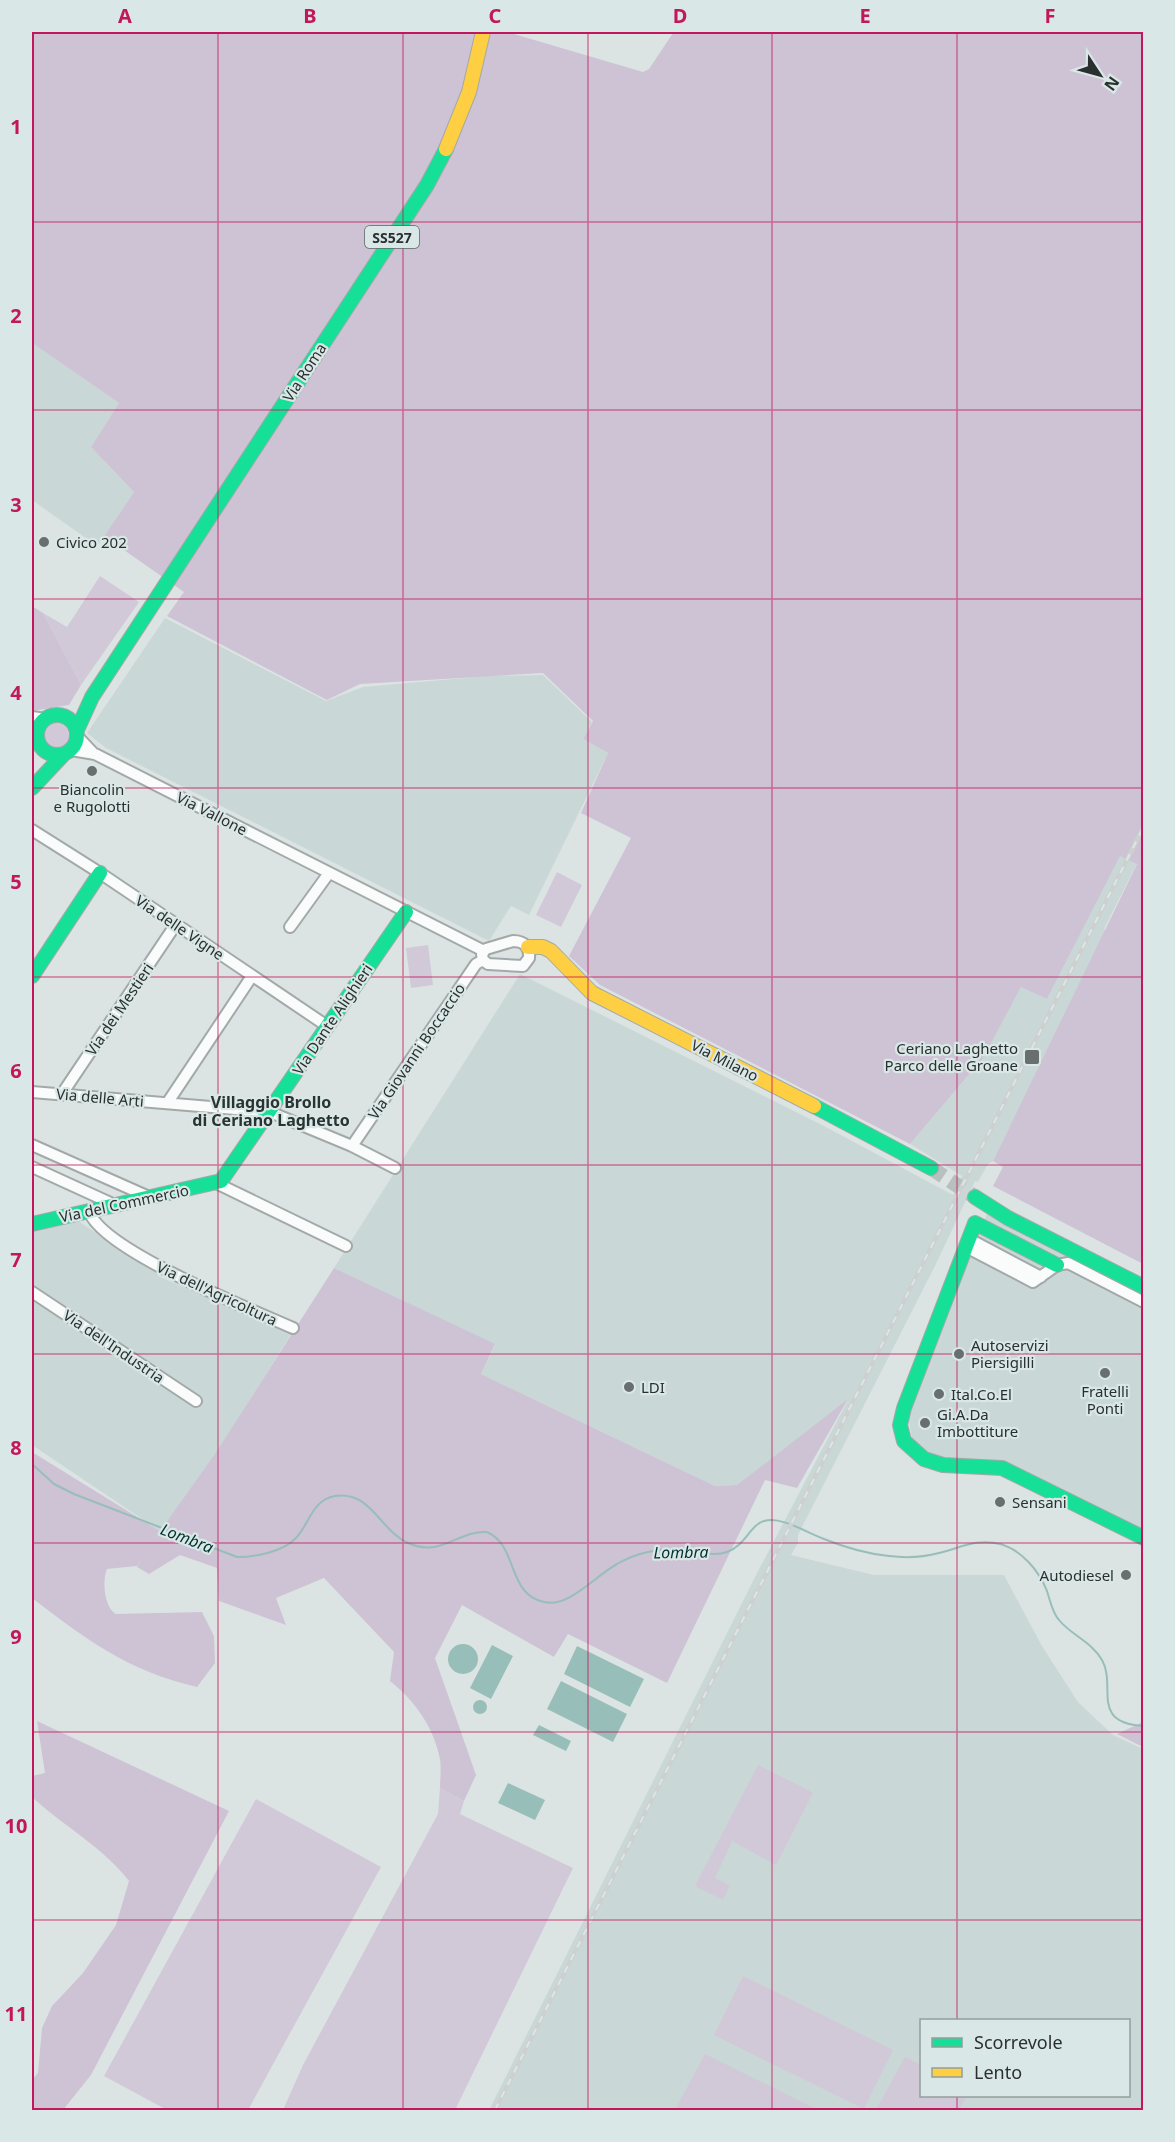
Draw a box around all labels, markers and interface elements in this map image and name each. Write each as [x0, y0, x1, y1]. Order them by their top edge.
text: A [118, 2, 132, 29]
text: B [303, 2, 317, 29]
text: C [489, 2, 502, 29]
text: D [673, 2, 687, 29]
text: E [859, 2, 871, 29]
text: F [1045, 2, 1055, 29]
north arrow [1070, 45, 1130, 105]
text: N [1099, 72, 1125, 96]
text: 1 [10, 113, 22, 140]
road number: SS527 [365, 226, 419, 248]
text: 2 [10, 302, 22, 329]
street label: Via Roma [278, 339, 330, 405]
text: 3 [10, 491, 22, 518]
place label: Civico 202 [56, 532, 127, 552]
marker: Civico 202 [37, 535, 51, 549]
text: 4 [10, 679, 22, 706]
marker: Biancolin e Rugolotti [85, 764, 99, 778]
place label: Biancolin e Rugolotti [54, 779, 130, 816]
street label: Via Vallone [173, 787, 251, 839]
text: 5 [10, 868, 22, 895]
street label: Via delle Vigne [132, 890, 228, 964]
street label: Via dei Mestieri [81, 959, 157, 1059]
street label: Via Dante Alighieri [287, 960, 377, 1078]
street label: Via Giovanni Boccaccio [363, 979, 469, 1123]
street label: Via Milano [688, 1034, 762, 1086]
place label: Ceriano Laghetto Parco delle Groane [885, 1038, 1018, 1075]
marker: Ceriano Laghetto Parco delle Groane [1023, 1048, 1041, 1066]
text: 6 [10, 1057, 22, 1084]
street label: Via delle Arti [55, 1083, 145, 1111]
district label: Villaggio Brollo di Ceriano Laghetto [192, 1091, 350, 1131]
street label: Via del Commercio [57, 1180, 191, 1226]
text: 7 [10, 1246, 22, 1273]
street label: Via dell'Agricoltura [153, 1256, 281, 1330]
street label: Via dell'Industria [60, 1305, 168, 1387]
place label: Autoservizi Piersigilli [971, 1335, 1049, 1372]
marker: Autoservizi Piersigilli [952, 1347, 966, 1361]
marker: Fratelli Ponti [1098, 1366, 1112, 1380]
place label: LDI [641, 1377, 665, 1397]
marker: LDI [622, 1380, 636, 1394]
place label: Fratelli Ponti [1081, 1381, 1129, 1418]
place label: Ital.Co.El [951, 1384, 1012, 1404]
marker: Ital.Co.El [932, 1387, 946, 1401]
place label: Gi.A.Da Imbottiture [937, 1404, 1018, 1441]
marker: Gi.A.Da Imbottiture [918, 1416, 932, 1430]
text: 8 [10, 1434, 22, 1461]
place label: Sensani [1012, 1492, 1067, 1512]
marker: Sensani [993, 1495, 1007, 1509]
water label: Lombra [157, 1518, 217, 1558]
water label: Lombra [653, 1541, 709, 1563]
place label: Autodiesel [1040, 1565, 1114, 1585]
marker: Autodiesel [1119, 1568, 1133, 1582]
text: 9 [10, 1623, 22, 1650]
text: 10 [5, 1812, 27, 1839]
text: 11 [5, 2000, 27, 2027]
legend [920, 2019, 1130, 2097]
text: Scorrevole [974, 2030, 1063, 2054]
text: Lento [974, 2060, 1022, 2084]

